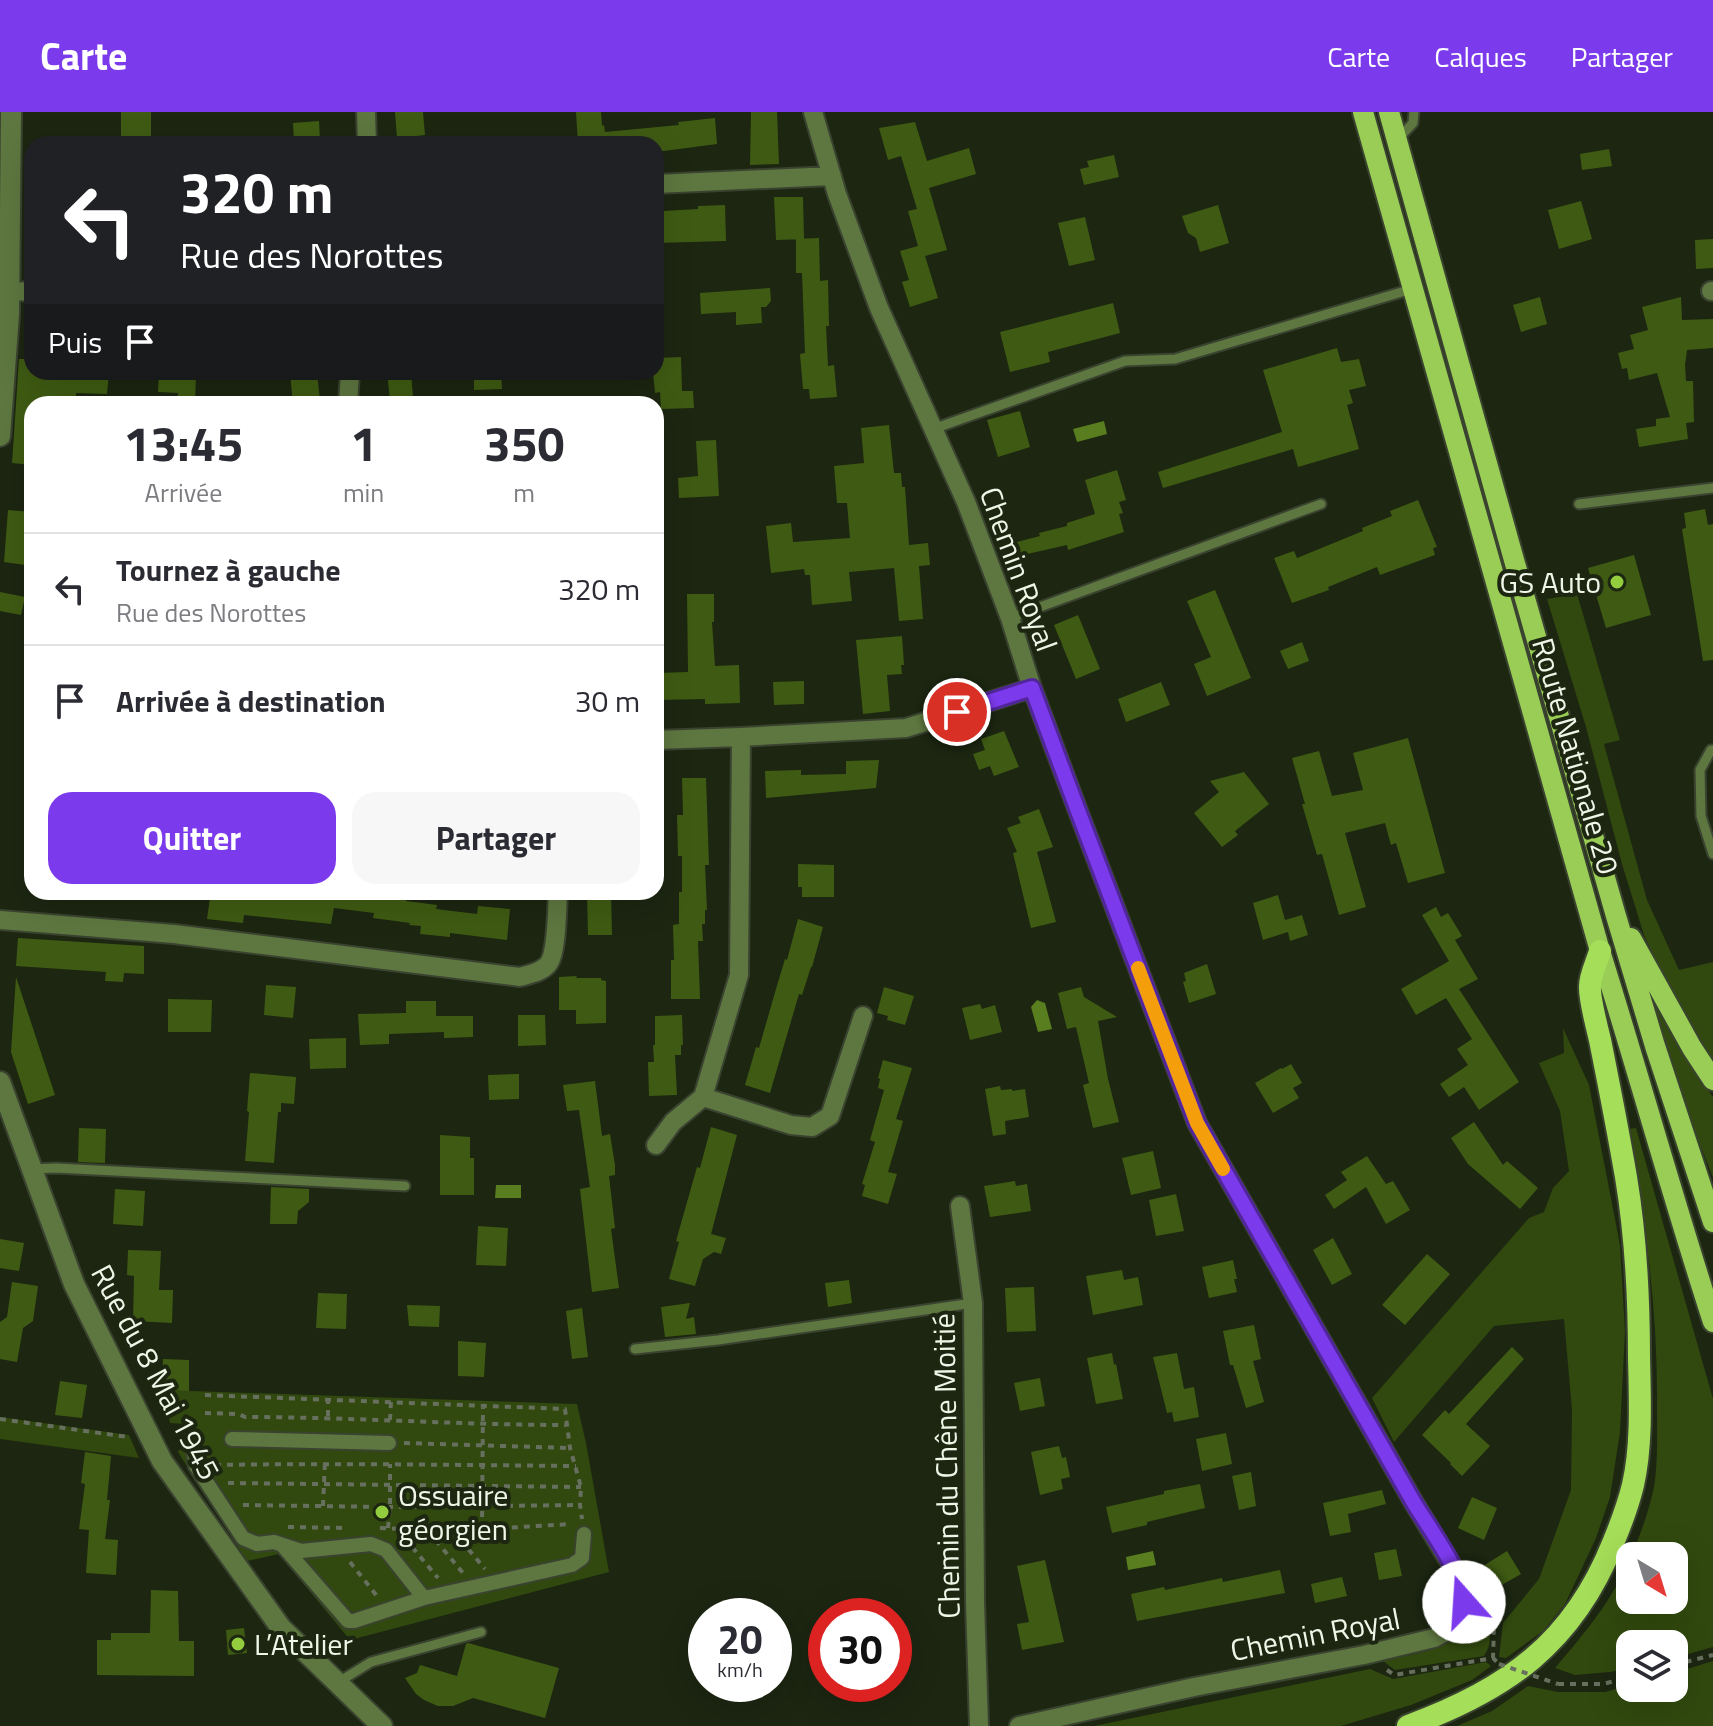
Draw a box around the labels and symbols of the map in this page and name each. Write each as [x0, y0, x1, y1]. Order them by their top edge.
street label: Chemin Royal [968, 480, 1070, 658]
place label: GS Auto [1499, 559, 1601, 605]
marker: GS Auto [1608, 573, 1626, 591]
street label: Route Nationale 20 [1520, 632, 1632, 880]
pin [923, 678, 991, 746]
street label: Rue du 8 Mai 1945 [80, 1256, 232, 1488]
street label: Chemin du Chêne Moitié [920, 1313, 972, 1619]
place label: Ossuaire géorgien [398, 1472, 508, 1552]
marker: Ossuaire géorgien [373, 1503, 391, 1521]
north arrow [1616, 1542, 1688, 1614]
position arrow [1422, 1560, 1506, 1644]
street label: Chemin Royal [1226, 1595, 1404, 1673]
speed limit sign: 30 [808, 1598, 912, 1702]
place label: L’Atelier [254, 1621, 353, 1667]
marker: L’Atelier [229, 1635, 247, 1653]

